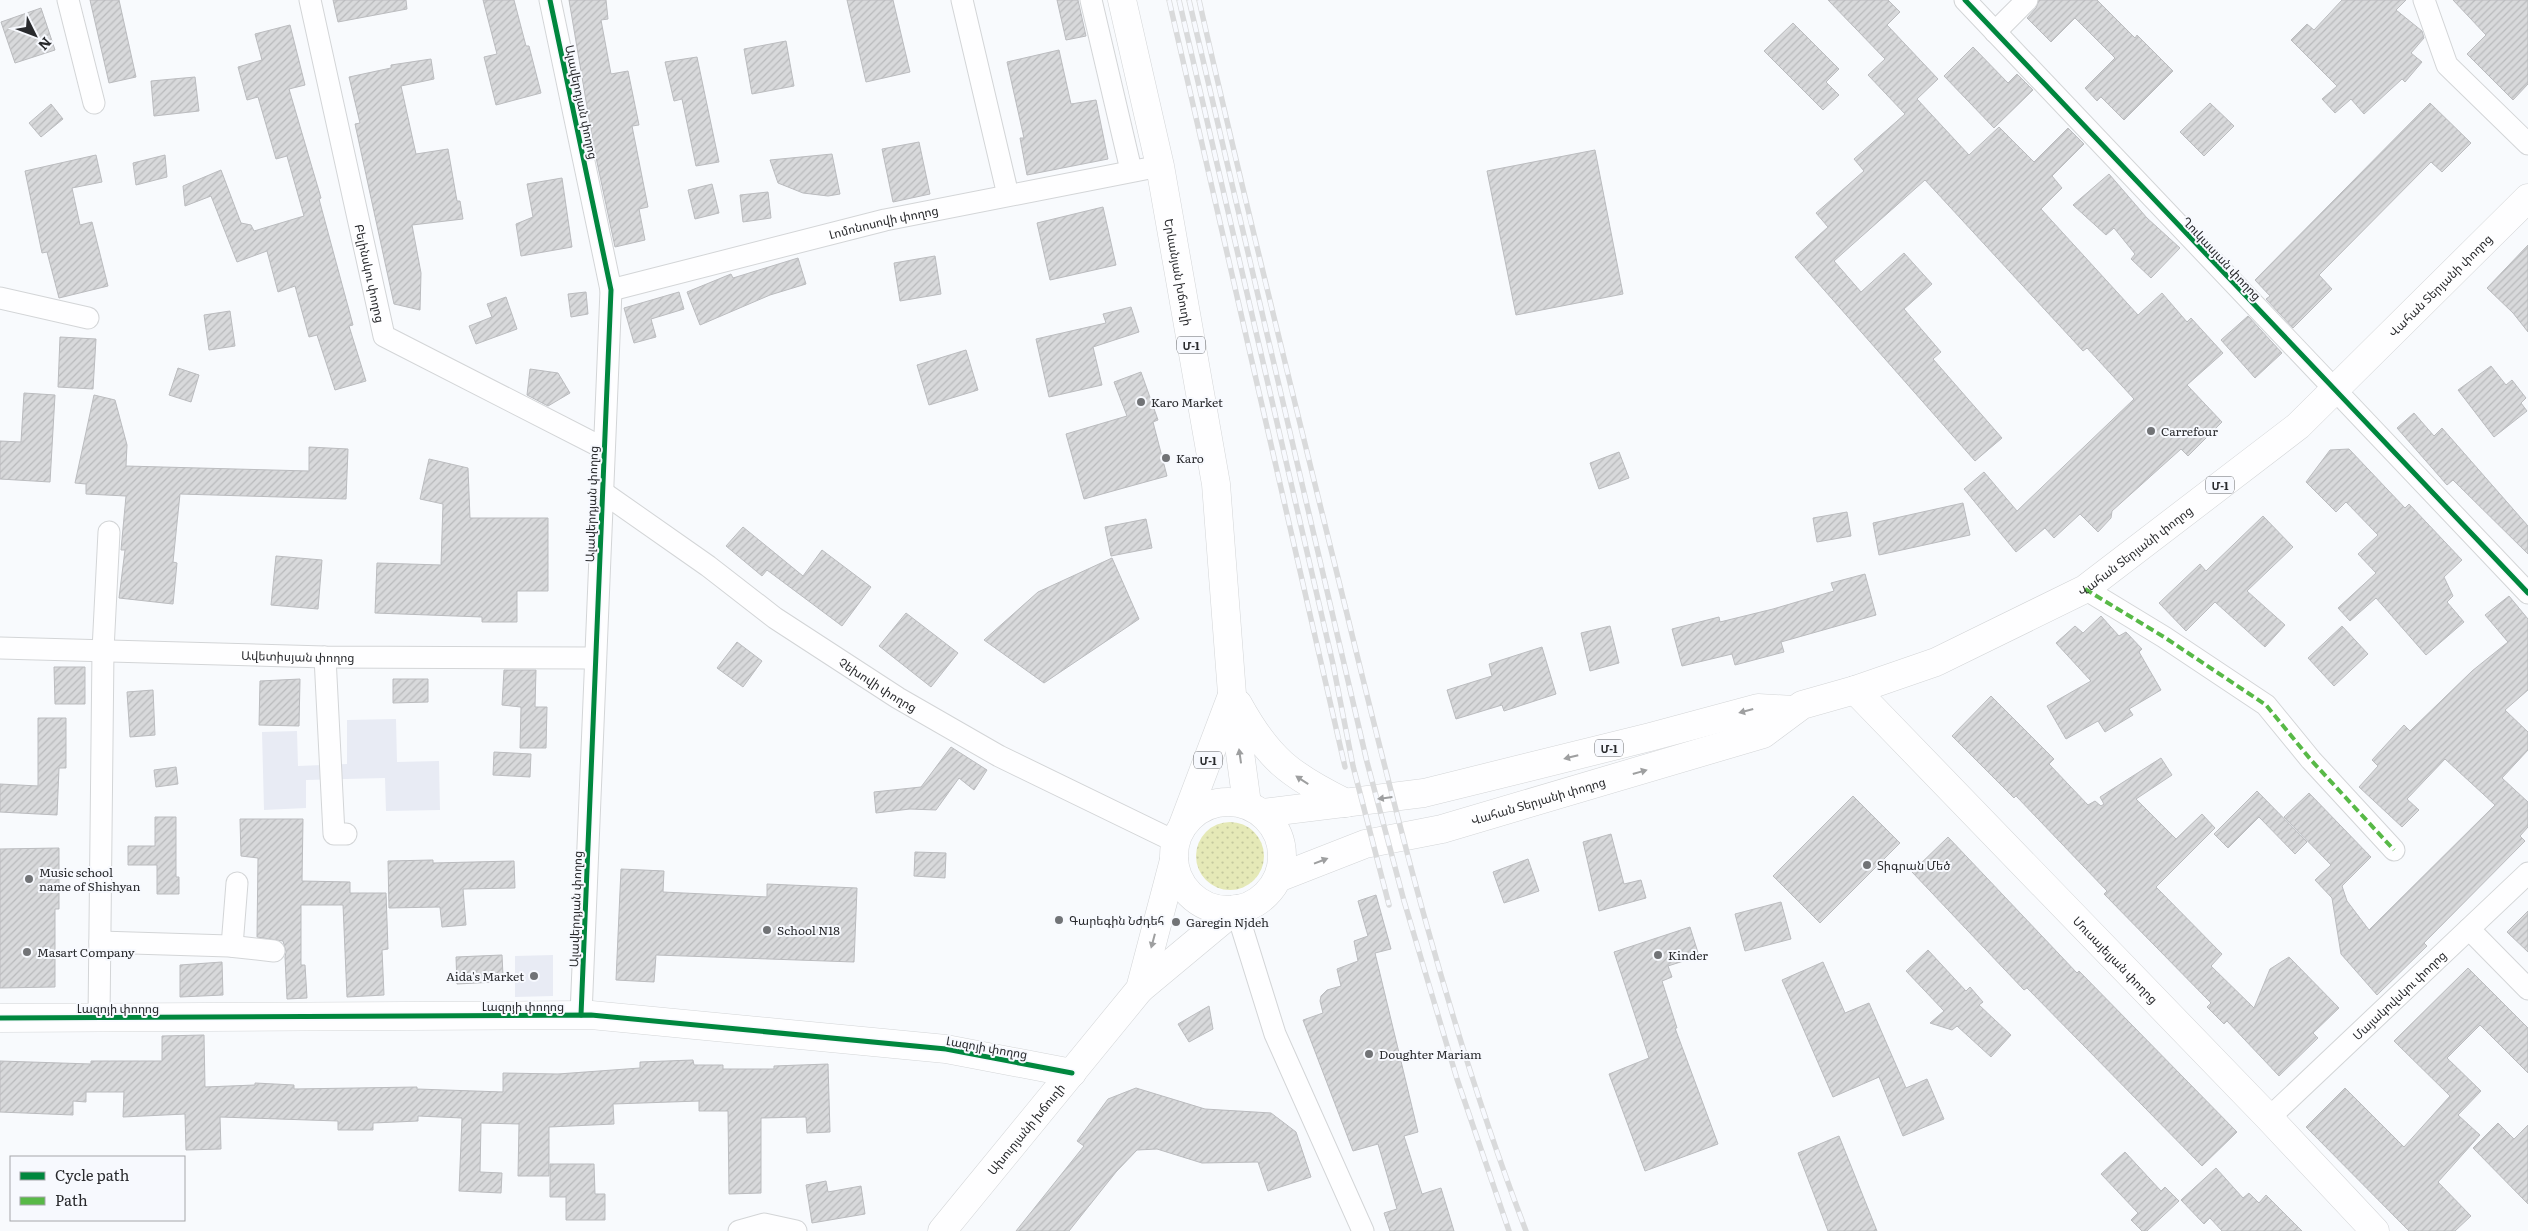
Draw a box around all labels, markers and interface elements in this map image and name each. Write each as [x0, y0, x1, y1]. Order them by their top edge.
north arrow [10, 10, 60, 60]
text: N [34, 33, 57, 56]
street label: Ալավերդյան փողոց [561, 43, 603, 161]
street label: Լոմոնոսովի փողոց [827, 201, 940, 243]
street label: Ղուկասյան փողոց [2178, 212, 2266, 304]
street label: Երևանյան խճուղի [1160, 217, 1197, 327]
street label: Բելինսկու փողոց [351, 222, 390, 325]
street label: Վահան Տերյանի փողոց [2384, 230, 2496, 341]
road number: Մ-1 [1177, 336, 1205, 354]
place label: Karo Market [1151, 393, 1223, 411]
marker: Karo Market [1135, 396, 1147, 408]
place label: Carrefour [2161, 422, 2218, 440]
marker: Carrefour [2145, 425, 2157, 437]
street label: Ալավերդյան փողոց [580, 445, 602, 563]
place label: Karo [1176, 449, 1204, 467]
marker: Karo [1160, 452, 1172, 464]
road number: Մ-1 [2206, 476, 2234, 494]
street label: Վահան Տերյանի փողոց [2075, 501, 2196, 600]
street label: Ավետիսյան փողոց [241, 646, 355, 666]
street label: Չեխովի փողոց [835, 653, 920, 716]
one-way arrow [1738, 707, 1753, 715]
road number: Մ-1 [1595, 740, 1623, 756]
one-way arrow [1236, 748, 1244, 764]
road number: Մ-1 [1194, 752, 1222, 768]
one-way arrow [1564, 753, 1579, 761]
one-way arrow [1632, 767, 1647, 775]
street label: Վահան Տերյանի փողոց [1468, 772, 1608, 829]
one-way arrow [1296, 775, 1309, 785]
one-way arrow [1376, 794, 1392, 802]
street label: Ալավերդյան փողոց [564, 850, 586, 968]
place label: Տիգրան Մեծ [1877, 856, 1950, 874]
one-way arrow [1314, 857, 1329, 864]
marker: Տիգրան Մեծ [1861, 859, 1873, 871]
place label: Music school name of Shishyan [39, 863, 140, 895]
marker: Music school name of Shishyan [23, 873, 35, 885]
place label: Գարեգին Նժդեհ [1069, 911, 1165, 929]
street label: Մուսայելյան փողոց [2069, 912, 2162, 1007]
place label: Garegin Njdeh [1186, 913, 1269, 931]
marker: Գարեգին Նժդեհ [1053, 914, 1065, 926]
marker: Garegin Njdeh [1170, 916, 1182, 928]
place label: School N18 [777, 921, 840, 939]
marker: School N18 [761, 924, 773, 936]
one-way arrow [1148, 933, 1156, 948]
place label: Masart Company [37, 943, 135, 961]
marker: Masart Company [21, 946, 33, 958]
place label: Kinder [1668, 946, 1708, 964]
street label: Մայակովսկու փողոց [2348, 946, 2450, 1044]
marker: Kinder [1652, 949, 1664, 961]
place label: Aida's Market [446, 967, 524, 985]
marker: Aida's Market [528, 970, 540, 982]
street label: Լազոյի փողոց [482, 997, 564, 1015]
street label: Լազոյի փողոց [77, 999, 159, 1017]
street label: Լազոյի փողոց [945, 1031, 1029, 1063]
place label: Doughter Mariam [1379, 1045, 1482, 1063]
marker: Doughter Mariam [1363, 1048, 1375, 1060]
street label: Ախուրյանի խճուղի [983, 1079, 1069, 1179]
legend [10, 1156, 185, 1221]
text: Cycle path [55, 1163, 130, 1186]
text: Path [55, 1188, 88, 1211]

